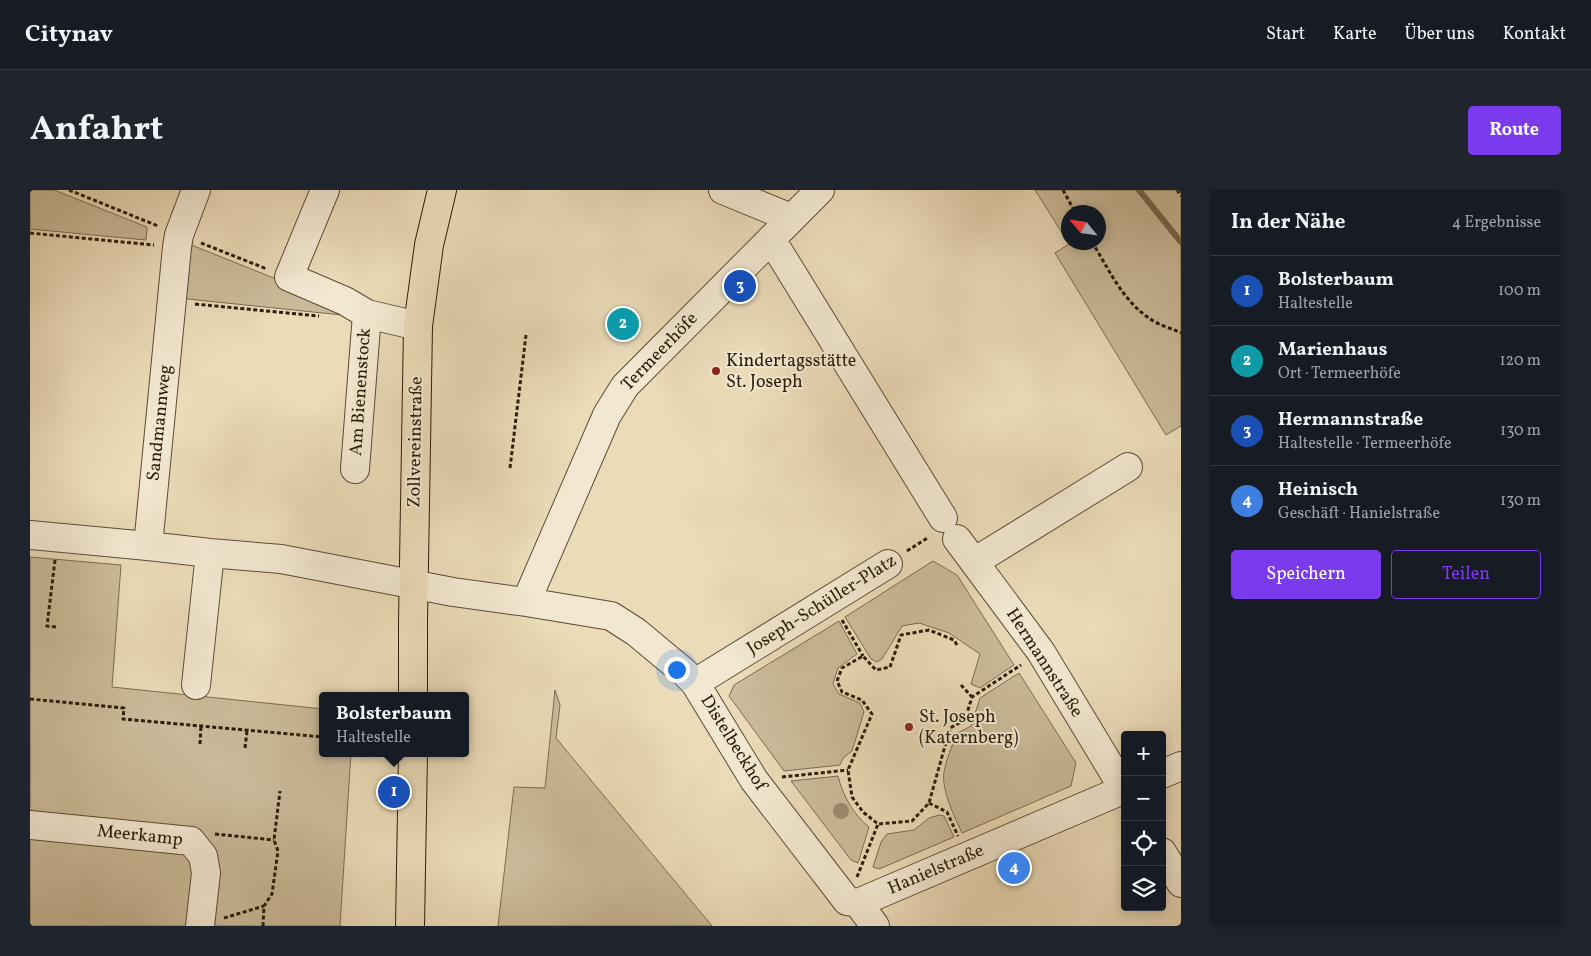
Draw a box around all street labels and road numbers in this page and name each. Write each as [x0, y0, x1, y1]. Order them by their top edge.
street label: Termeerhöfe [616, 307, 704, 397]
street label: Am Bienenstock [344, 327, 378, 457]
street label: Sandmannweg [141, 364, 179, 482]
street label: Zollvereinstraße [402, 376, 430, 508]
street label: Joseph-Schüller-Platz [742, 549, 902, 661]
street label: Hermannstraße [999, 603, 1089, 723]
street label: Distelbeckhof [694, 690, 773, 797]
street label: Meerkamp [96, 819, 184, 853]
street label: Hanielstraße [884, 838, 988, 902]

